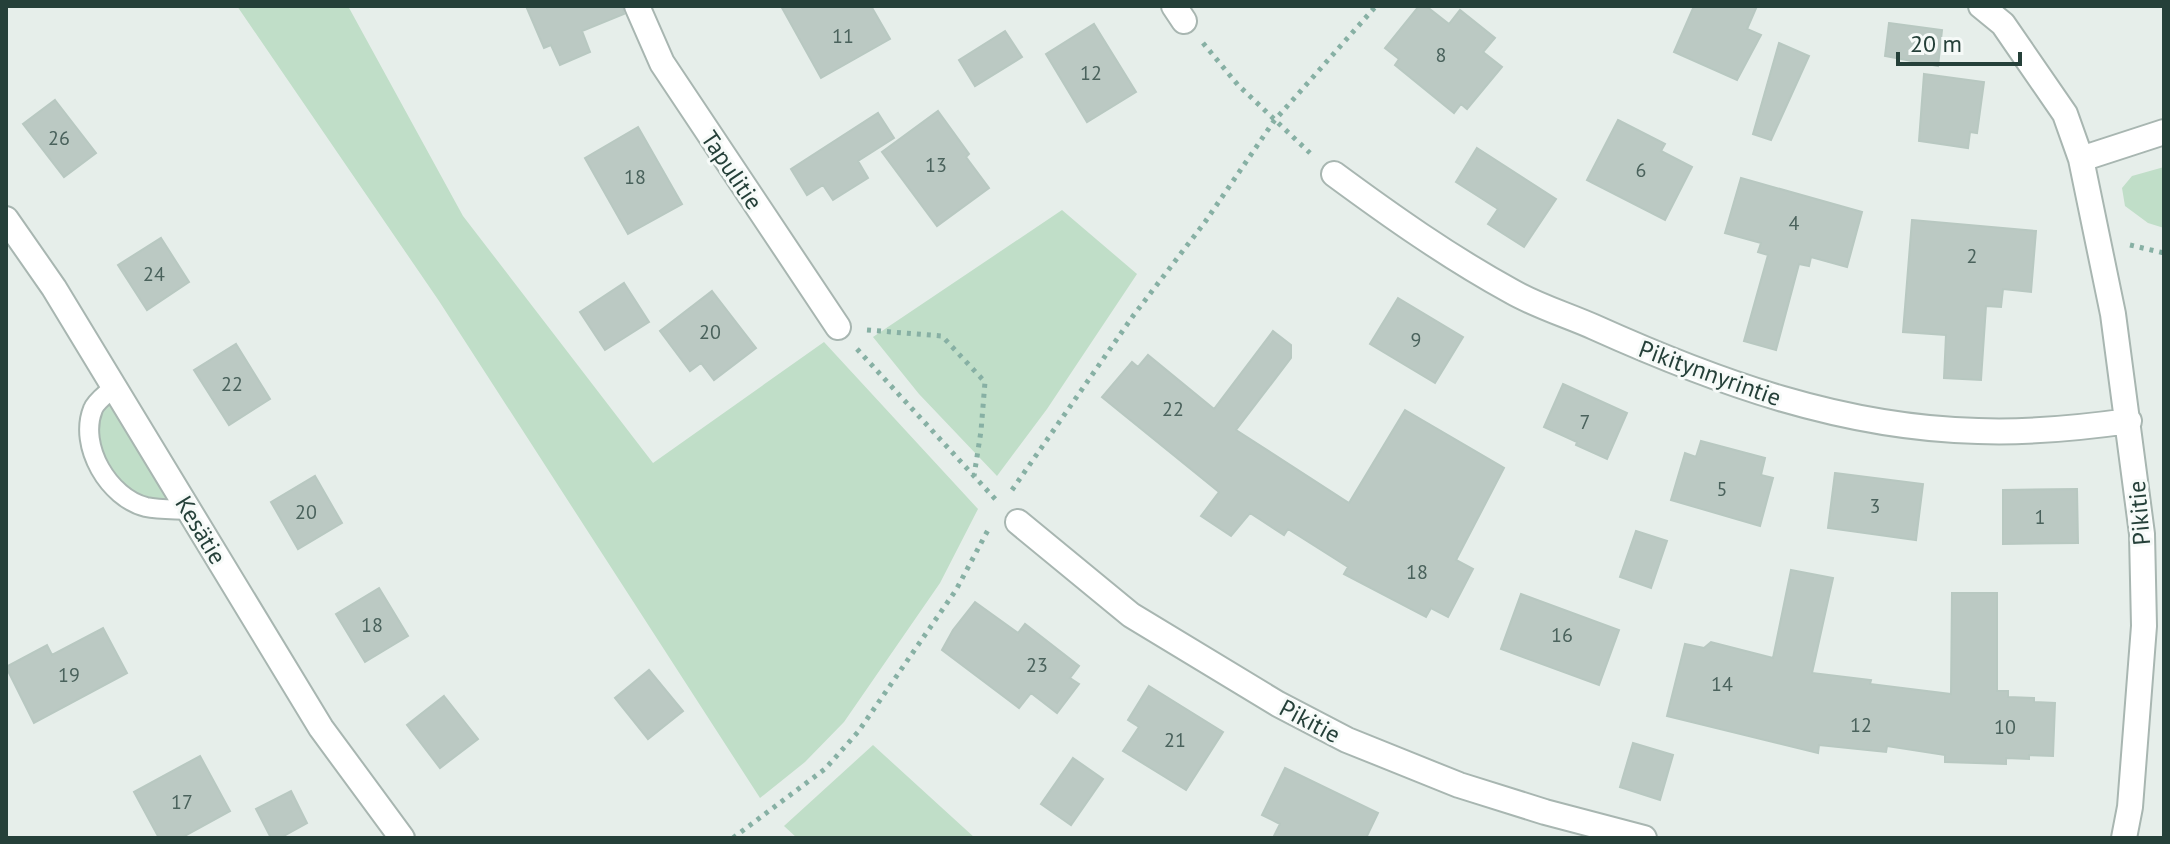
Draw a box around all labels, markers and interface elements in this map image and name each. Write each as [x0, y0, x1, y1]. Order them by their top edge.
scale bar [1898, 16, 2020, 66]
house number: 11 [832, 23, 854, 49]
text: 20 m [1910, 28, 1962, 59]
house number: 8 [1436, 42, 1446, 68]
house number: 12 [1080, 60, 1102, 86]
house number: 26 [48, 125, 70, 151]
street label: Tapulitie [694, 125, 770, 215]
house number: 13 [925, 152, 947, 178]
house number: 6 [1636, 157, 1646, 183]
house number: 18 [624, 164, 646, 190]
house number: 4 [1789, 210, 1800, 236]
house number: 2 [1967, 243, 1977, 269]
house number: 24 [143, 261, 165, 287]
house number: 20 [699, 319, 721, 345]
house number: 9 [1411, 327, 1421, 353]
street label: Pikitynnyrintie [1635, 333, 1785, 413]
house number: 22 [221, 371, 243, 397]
house number: 22 [1162, 396, 1184, 422]
house number: 7 [1580, 409, 1590, 435]
house number: 5 [1717, 476, 1727, 502]
street label: Pikitie [2121, 479, 2157, 547]
street label: Kesätie [169, 490, 233, 570]
house number: 3 [1870, 493, 1880, 519]
house number: 20 [295, 499, 317, 525]
house number: 1 [2035, 504, 2045, 530]
house number: 18 [1406, 559, 1428, 585]
house number: 18 [361, 612, 383, 638]
house number: 16 [1551, 622, 1573, 648]
house number: 23 [1026, 652, 1048, 678]
house number: 19 [58, 662, 80, 688]
house number: 14 [1711, 671, 1733, 697]
street label: Pikitie [1274, 692, 1346, 750]
house number: 12 [1850, 712, 1872, 738]
house number: 10 [1994, 714, 2016, 740]
house number: 21 [1164, 727, 1186, 753]
house number: 17 [171, 789, 193, 815]

